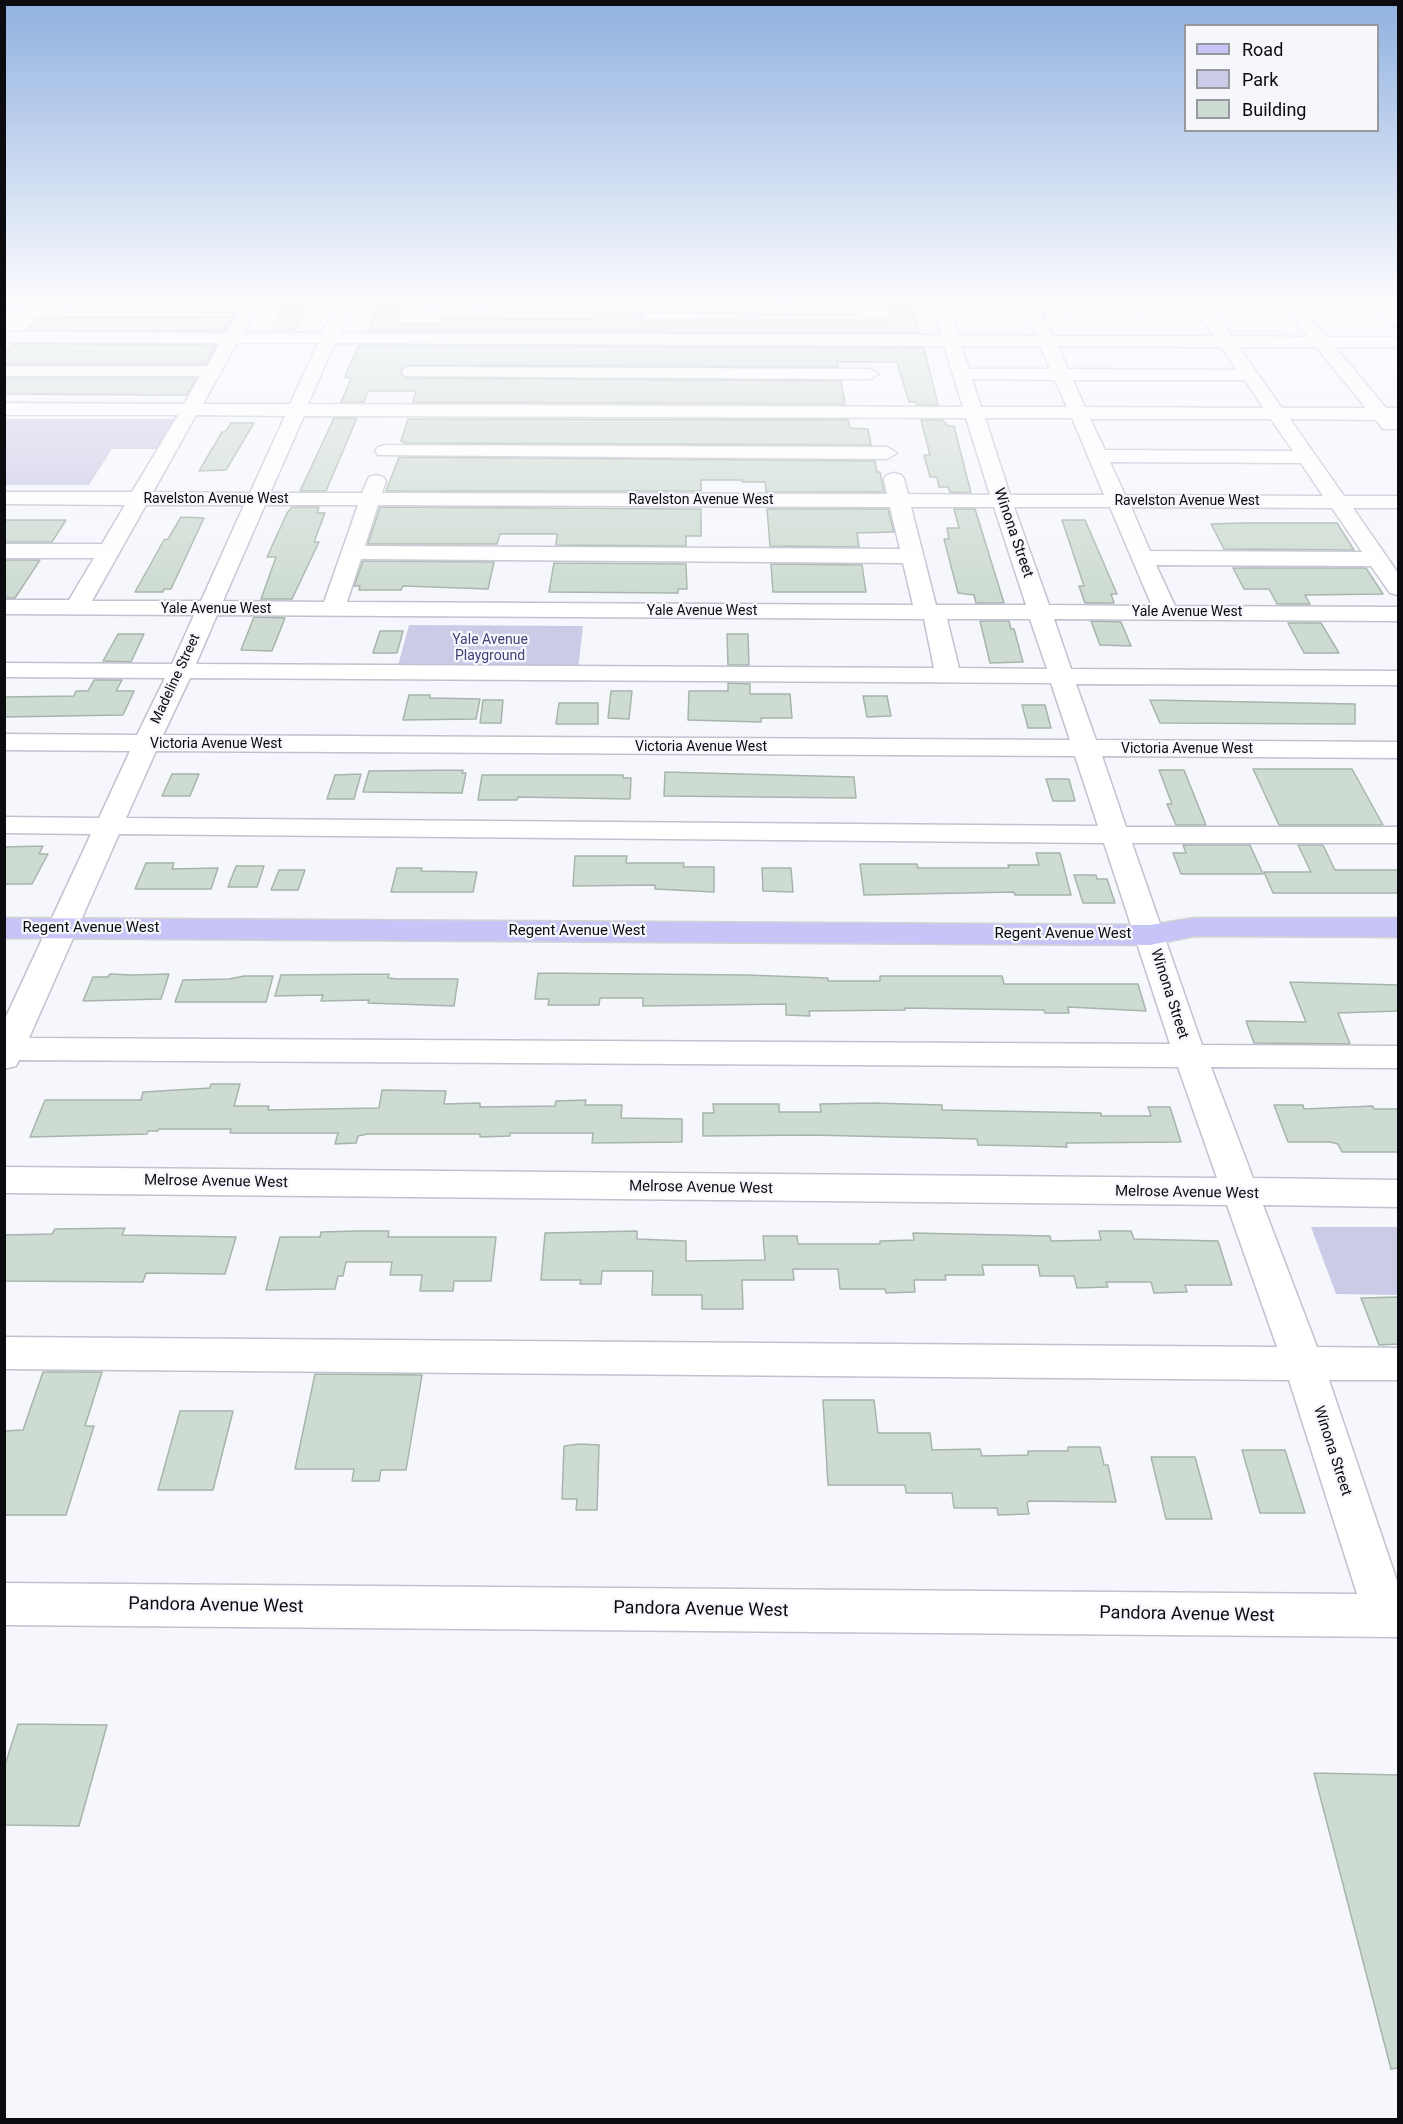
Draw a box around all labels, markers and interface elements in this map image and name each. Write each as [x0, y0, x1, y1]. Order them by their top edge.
legend [1184, 24, 1379, 132]
text: Road [1242, 39, 1283, 60]
text: Park [1242, 69, 1278, 90]
text: Building [1242, 99, 1306, 120]
street label: Winona Street [989, 486, 1037, 580]
street label: Ravelston Avenue West [143, 491, 289, 507]
street label: Ravelston Avenue West [628, 492, 774, 508]
street label: Ravelston Avenue West [1114, 493, 1260, 509]
street label: Yale Avenue West [161, 601, 271, 617]
street label: Yale Avenue West [647, 603, 757, 619]
street label: Yale Avenue West [1132, 604, 1242, 620]
street label: Madeline Street [148, 631, 204, 727]
park label: Yale Avenue Playground [452, 632, 528, 664]
street label: Victoria Avenue West [150, 736, 282, 752]
street label: Victoria Avenue West [635, 739, 767, 755]
street label: Victoria Avenue West [1121, 741, 1253, 757]
street label: Regent Avenue West [23, 919, 159, 937]
street label: Regent Avenue West [509, 922, 645, 940]
street label: Regent Avenue West [995, 925, 1131, 943]
street label: Winona Street [1146, 947, 1192, 1041]
street label: Melrose Avenue West [144, 1172, 288, 1192]
street label: Melrose Avenue West [629, 1178, 773, 1198]
street label: Melrose Avenue West [1115, 1183, 1259, 1203]
street label: Winona Street [1309, 1404, 1355, 1498]
street label: Pandora Avenue West [128, 1594, 304, 1618]
street label: Pandora Avenue West [613, 1598, 789, 1622]
street label: Pandora Avenue West [1099, 1603, 1275, 1627]

